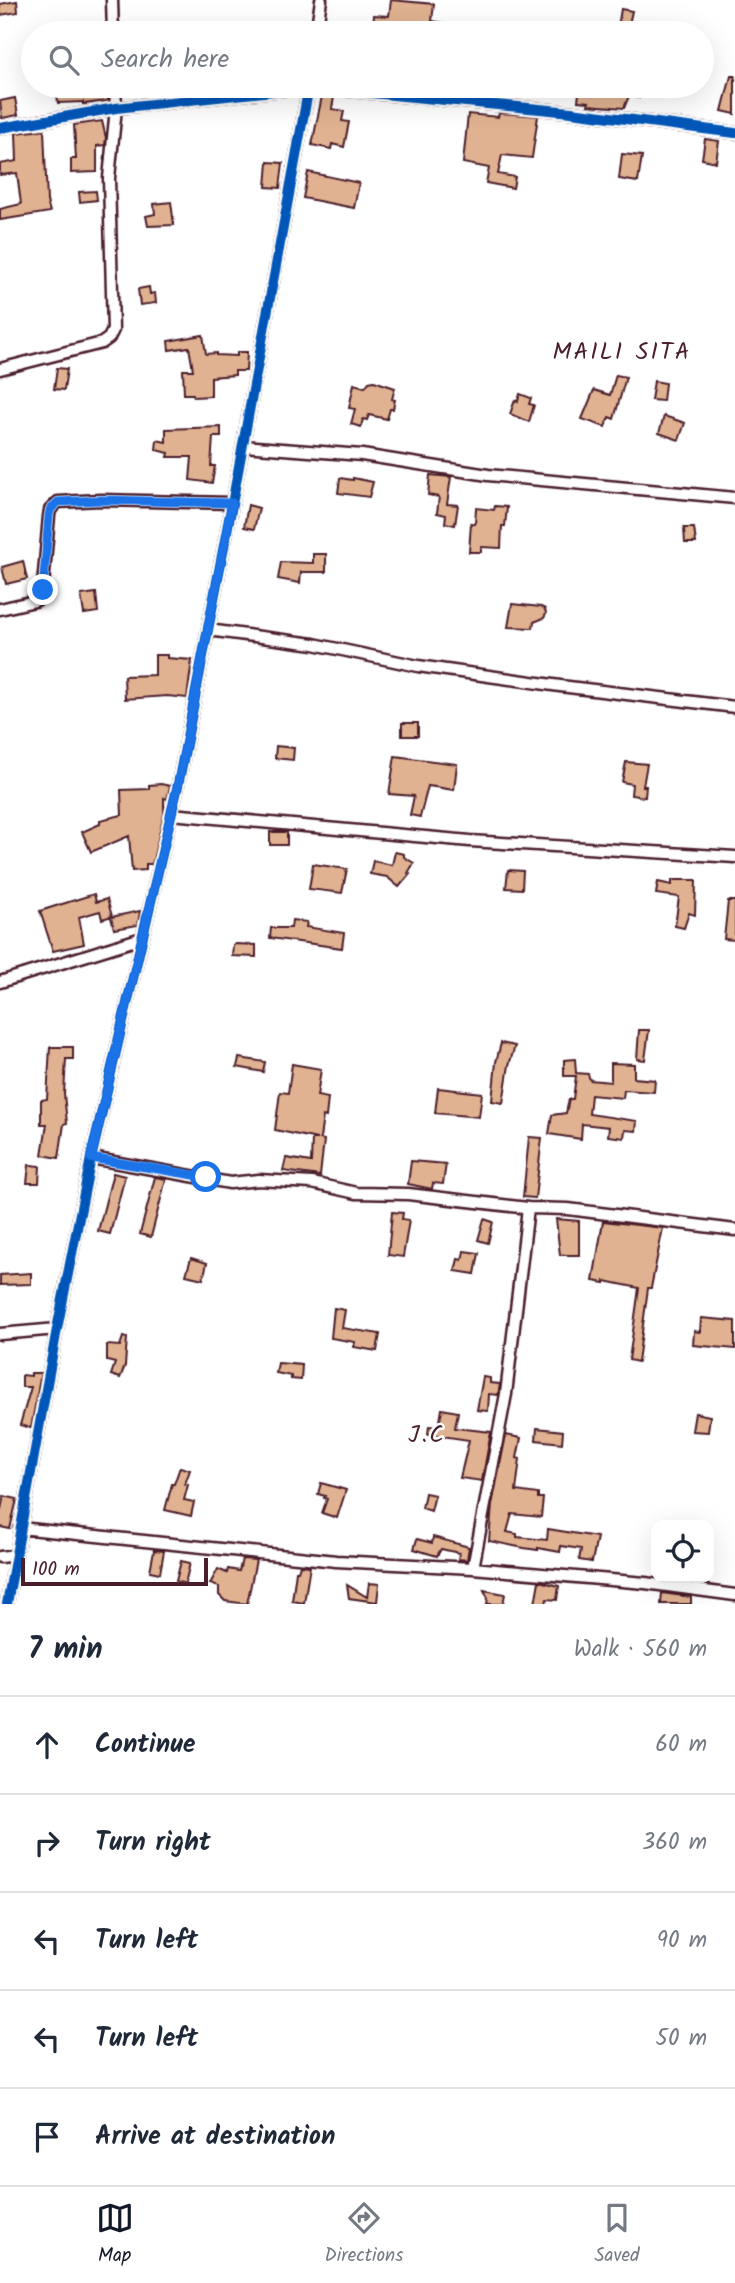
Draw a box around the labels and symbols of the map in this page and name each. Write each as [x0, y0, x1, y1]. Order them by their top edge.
district label: MAILI SITA [553, 333, 691, 372]
route end [27, 574, 58, 605]
route start [190, 1161, 221, 1192]
district label: J.C [408, 1416, 446, 1455]
scale bar [21, 1555, 208, 1587]

